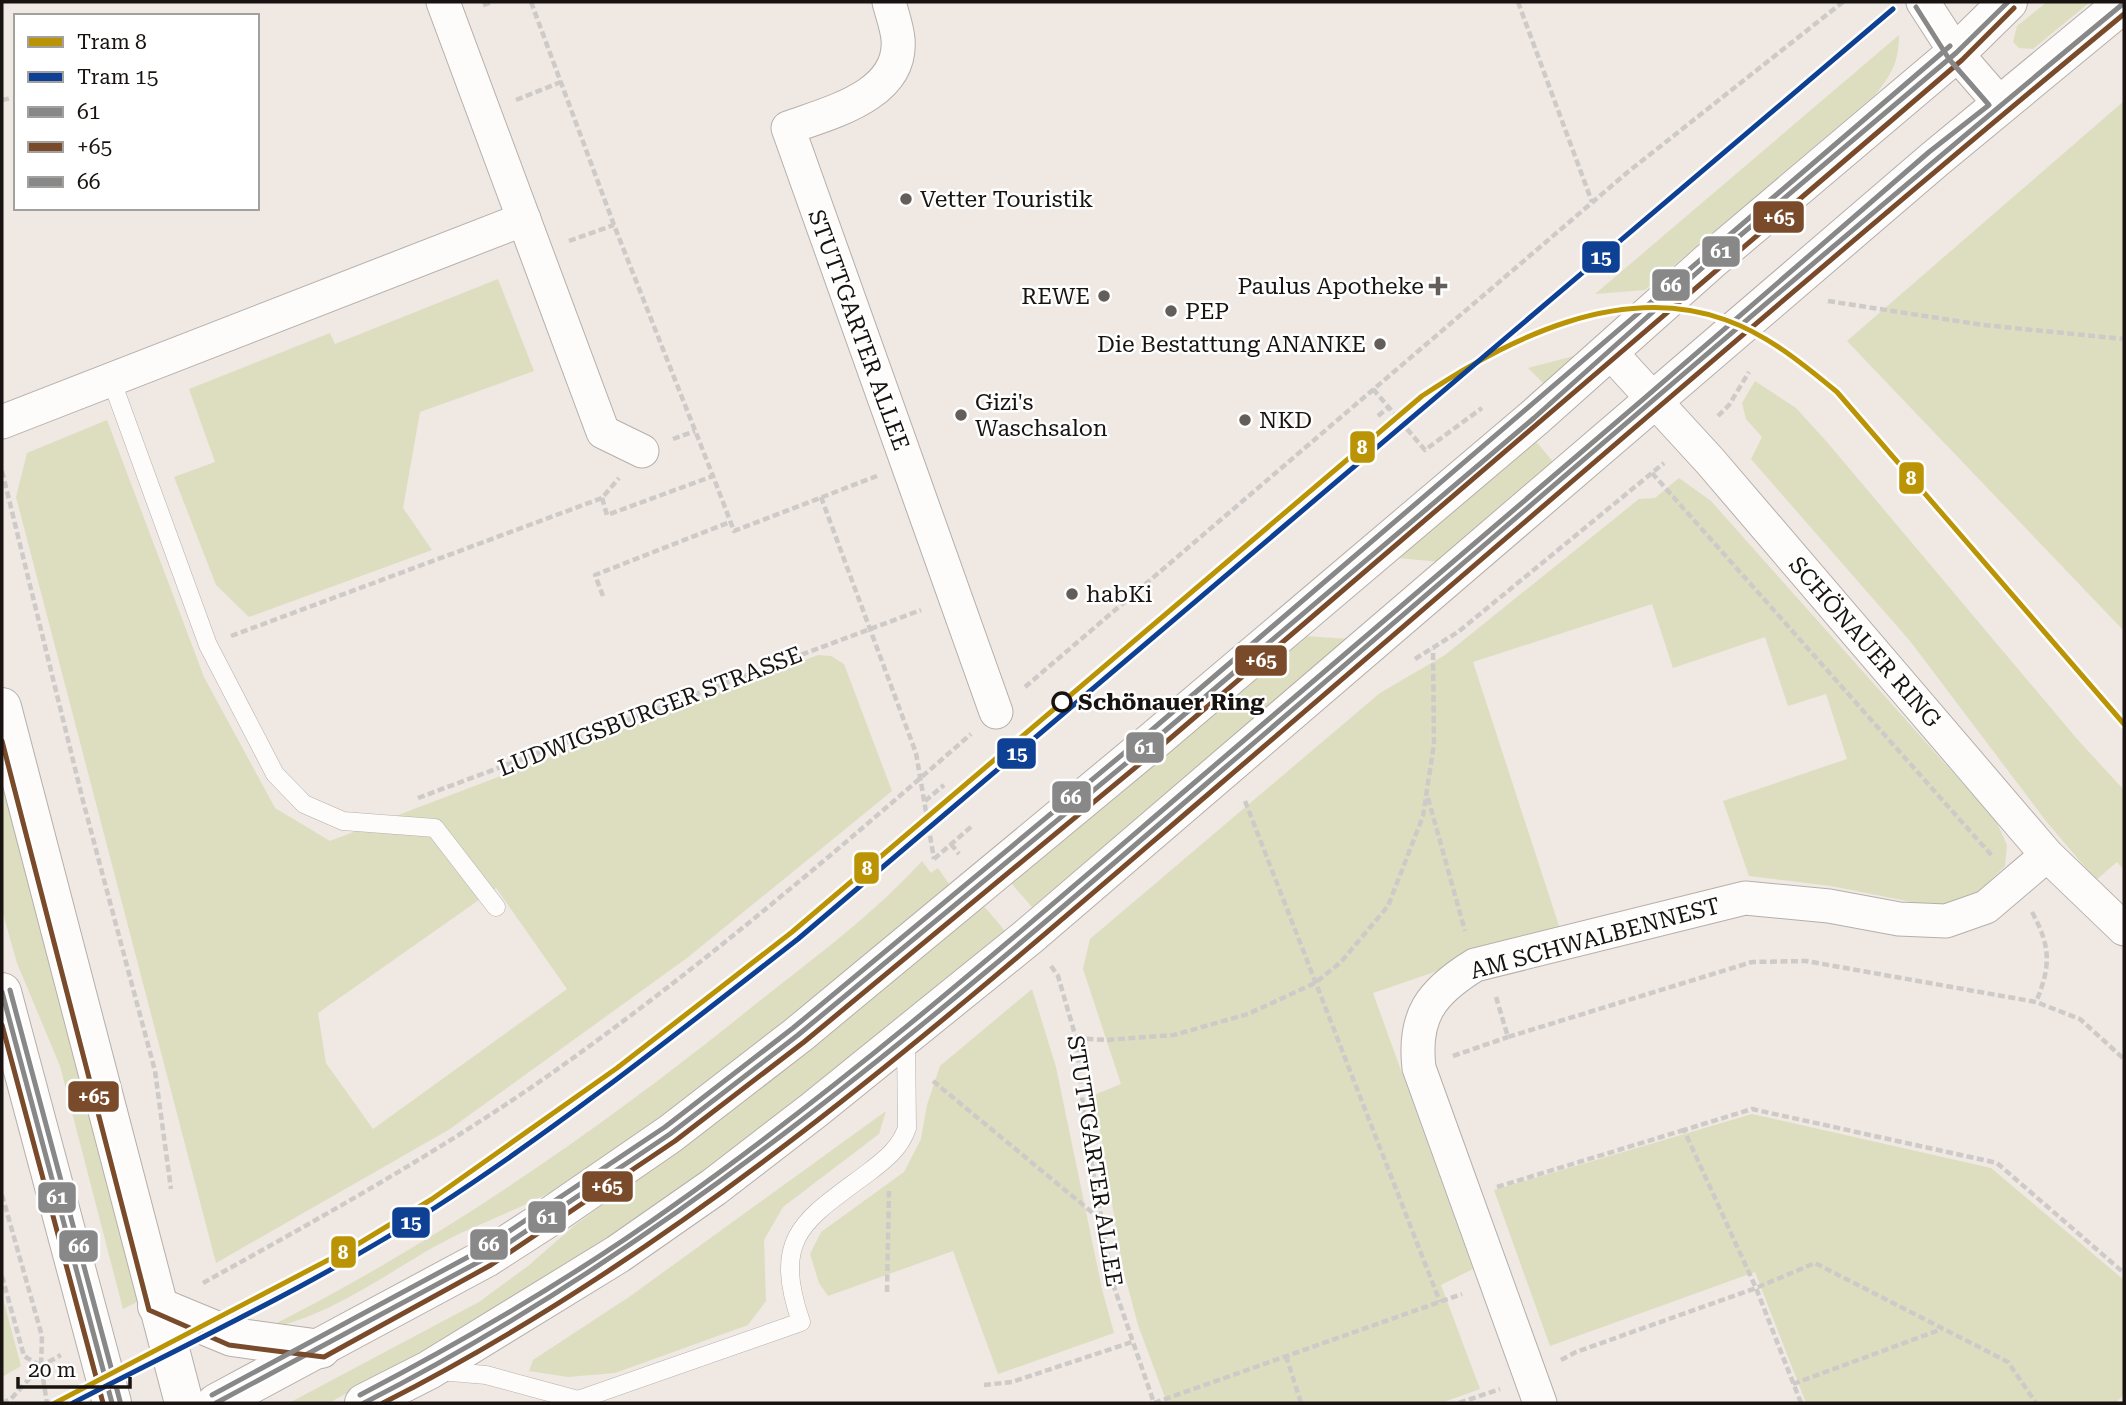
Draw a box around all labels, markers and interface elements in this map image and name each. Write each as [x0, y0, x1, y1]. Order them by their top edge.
legend [14, 14, 259, 210]
text: Tram 8 [77, 30, 147, 54]
text: Tram 15 [77, 65, 159, 89]
text: 61 [77, 100, 101, 124]
text: +65 [77, 135, 112, 159]
text: 66 [77, 170, 101, 194]
place label: Vetter Touristik [920, 186, 1094, 213]
marker: Vetter Touristik [898, 191, 914, 207]
line badge: +65 [1752, 200, 1805, 234]
street label: STUTTGARTER ALLEE [802, 206, 915, 454]
text: +65 [1763, 206, 1795, 229]
line badge: 61 [1701, 235, 1741, 268]
line badge: 15 [1581, 240, 1621, 274]
text: 61 [1710, 240, 1732, 263]
text: 15 [1590, 246, 1612, 269]
line badge: 66 [1651, 268, 1691, 302]
place label: Paulus Apotheke [1237, 273, 1424, 300]
text: 66 [1660, 274, 1682, 297]
marker: Paulus Apotheke [1430, 278, 1446, 294]
place label: REWE [1021, 283, 1090, 310]
marker: REWE [1096, 288, 1112, 304]
place label: PEP [1185, 298, 1229, 325]
marker: PEP [1163, 303, 1179, 319]
place label: Die Bestattung ANANKE [1097, 331, 1366, 358]
marker: Die Bestattung ANANKE [1372, 336, 1388, 352]
place label: Gizi's Waschsalon [975, 389, 1108, 442]
marker: Gizi's Waschsalon [953, 407, 969, 423]
place label: NKD [1259, 407, 1312, 434]
marker: NKD [1237, 412, 1253, 428]
line badge: 8 [1349, 430, 1376, 464]
text: 8 [1357, 436, 1368, 459]
line badge: 8 [1898, 461, 1925, 495]
text: 8 [1906, 467, 1917, 490]
street label: SCHÖNAUER RING [1783, 551, 1946, 733]
place label: habKi [1086, 581, 1152, 608]
marker: habKi [1064, 586, 1080, 602]
street label: LUDWIGSBURGER STRASSE [494, 641, 806, 782]
line badge: +65 [1234, 644, 1288, 677]
text: +65 [1245, 649, 1277, 672]
place label: Schönauer Ring [1078, 689, 1265, 716]
marker: Schönauer Ring [1052, 692, 1072, 712]
line badge: 61 [1125, 731, 1165, 764]
text: 61 [1134, 736, 1156, 759]
line badge: 15 [996, 737, 1037, 770]
text: 15 [1006, 742, 1028, 765]
line badge: 66 [1051, 780, 1092, 814]
text: 66 [1060, 786, 1082, 809]
line badge: 8 [853, 851, 880, 885]
text: 8 [862, 857, 873, 880]
street label: AM SCHWALBENNEST [1467, 892, 1723, 985]
street label: STUTTGARTER ALLEE [1061, 1033, 1128, 1289]
line badge: +65 [67, 1080, 120, 1113]
text: +65 [78, 1085, 110, 1108]
line badge: +65 [581, 1170, 634, 1203]
text: +65 [591, 1175, 623, 1198]
line badge: 61 [37, 1181, 77, 1214]
text: 61 [46, 1186, 68, 1209]
line badge: 61 [527, 1200, 567, 1234]
line badge: 15 [391, 1206, 431, 1239]
text: 61 [536, 1206, 558, 1229]
text: 15 [400, 1211, 422, 1234]
line badge: 66 [469, 1228, 509, 1261]
line badge: 66 [58, 1229, 99, 1263]
text: 66 [478, 1233, 500, 1256]
text: 66 [68, 1235, 90, 1258]
line badge: 8 [330, 1235, 357, 1269]
text: 8 [338, 1241, 349, 1264]
scale bar [18, 1346, 130, 1390]
text: 20 m [28, 1358, 76, 1382]

